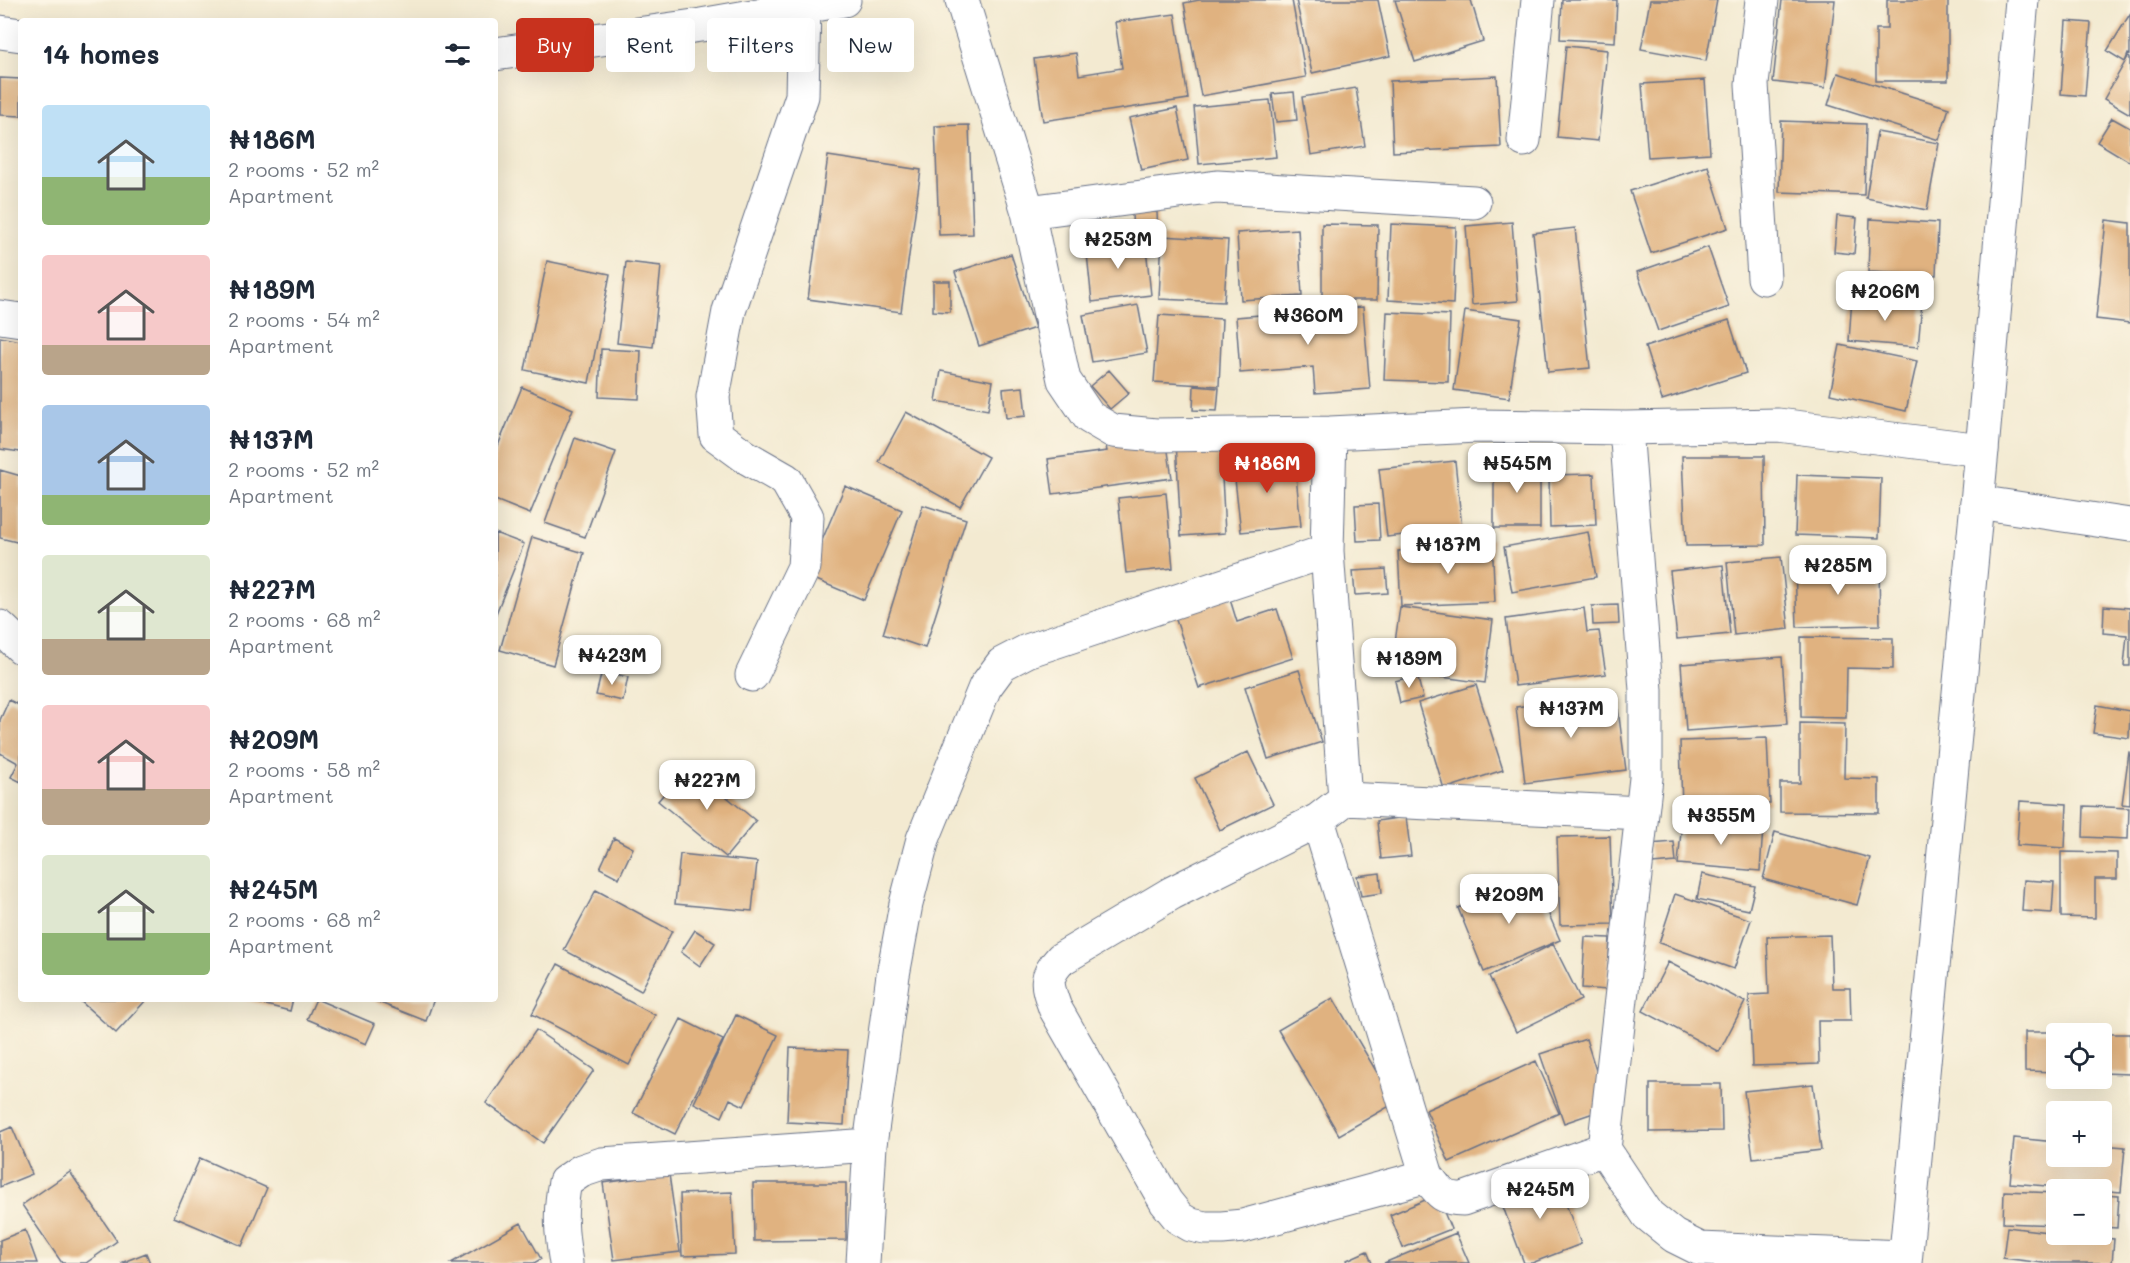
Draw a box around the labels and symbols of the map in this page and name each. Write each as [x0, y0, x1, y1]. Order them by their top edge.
pin: ₦253M [1076, 219, 1160, 270]
pin: ₦206M [1843, 271, 1927, 322]
pin: ₦360M [1266, 295, 1350, 346]
pin: ₦186M [1225, 443, 1309, 494]
pin: ₦545M [1475, 443, 1559, 494]
pin: ₦187M [1406, 524, 1490, 575]
pin: ₦285M [1796, 545, 1880, 596]
pin: ₦423M [570, 635, 654, 686]
pin: ₦189M [1367, 638, 1451, 689]
pin: ₦137M [1529, 688, 1613, 739]
pin: ₦227M [665, 760, 749, 811]
pin: ₦355M [1679, 795, 1763, 846]
pin: ₦209M [1467, 874, 1551, 925]
pin: ₦245M [1498, 1169, 1582, 1220]

